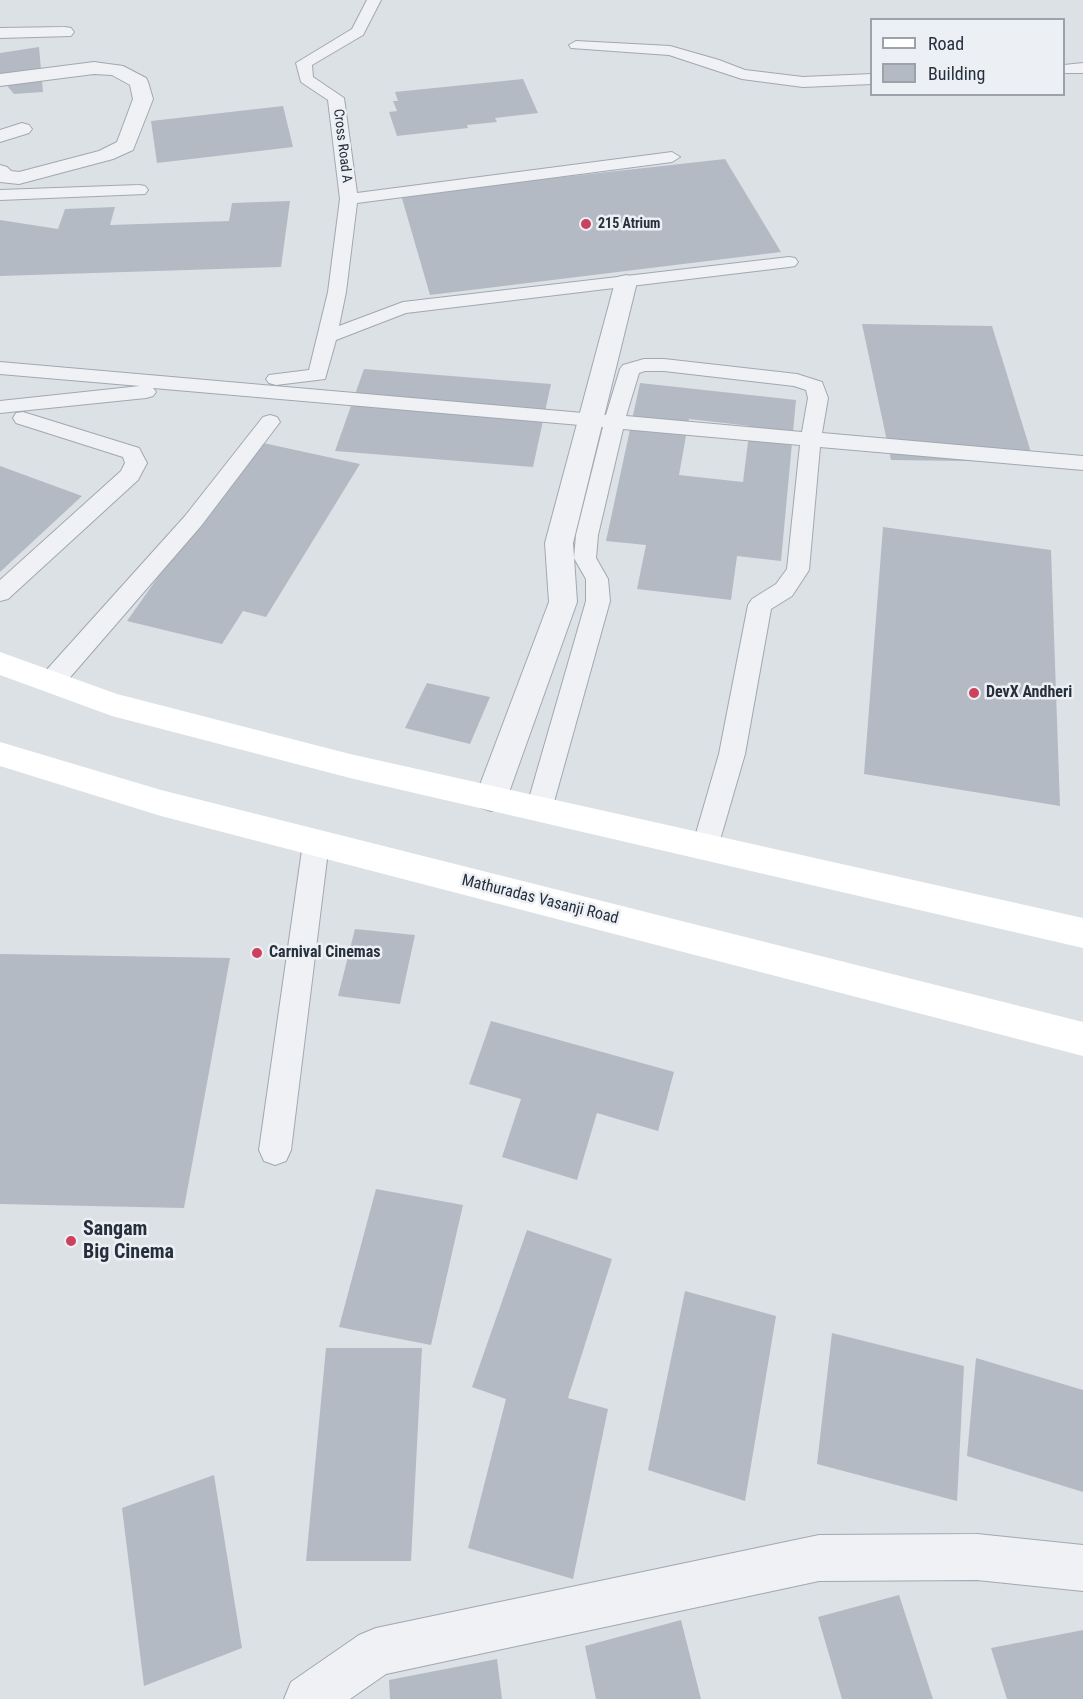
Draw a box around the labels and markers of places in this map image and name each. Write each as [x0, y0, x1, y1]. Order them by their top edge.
place label: 215 Atrium [598, 216, 660, 232]
marker: 215 Atrium [579, 217, 593, 231]
place label: DevX Andheri [986, 683, 1072, 703]
marker: DevX Andheri [967, 686, 981, 700]
place label: Carnival Cinemas [269, 943, 381, 963]
marker: Carnival Cinemas [250, 946, 264, 960]
place label: Sangam Big Cinema [83, 1218, 174, 1265]
marker: Sangam Big Cinema [64, 1234, 78, 1248]

